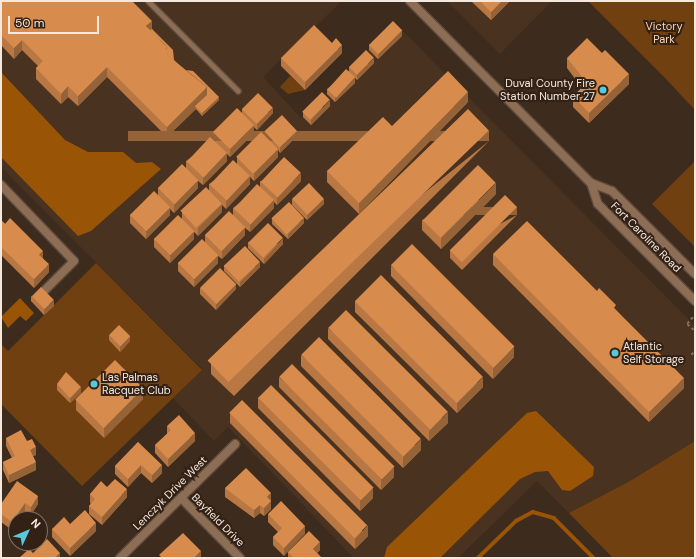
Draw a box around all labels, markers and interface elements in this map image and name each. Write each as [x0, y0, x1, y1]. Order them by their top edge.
scale bar [10, 8, 101, 34]
text: 50 m [15, 15, 44, 31]
park label: Victory Park [645, 20, 683, 46]
place label: Duval County Fire Station Number 27 [500, 77, 595, 103]
marker: Duval County Fire Station Number 27 [598, 85, 608, 95]
street label: Fort Caroline Road [608, 199, 684, 275]
place label: Atlantic Self Storage [623, 340, 684, 366]
marker: Atlantic Self Storage [610, 348, 620, 358]
place label: Las Palmas Racquet Club [102, 371, 171, 397]
marker: Las Palmas Racquet Club [89, 379, 99, 389]
street label: Lenczyk Drive West [130, 453, 210, 533]
street label: Bayfield Drive [189, 491, 247, 549]
north arrow [8, 511, 48, 551]
text: N [28, 516, 44, 531]

